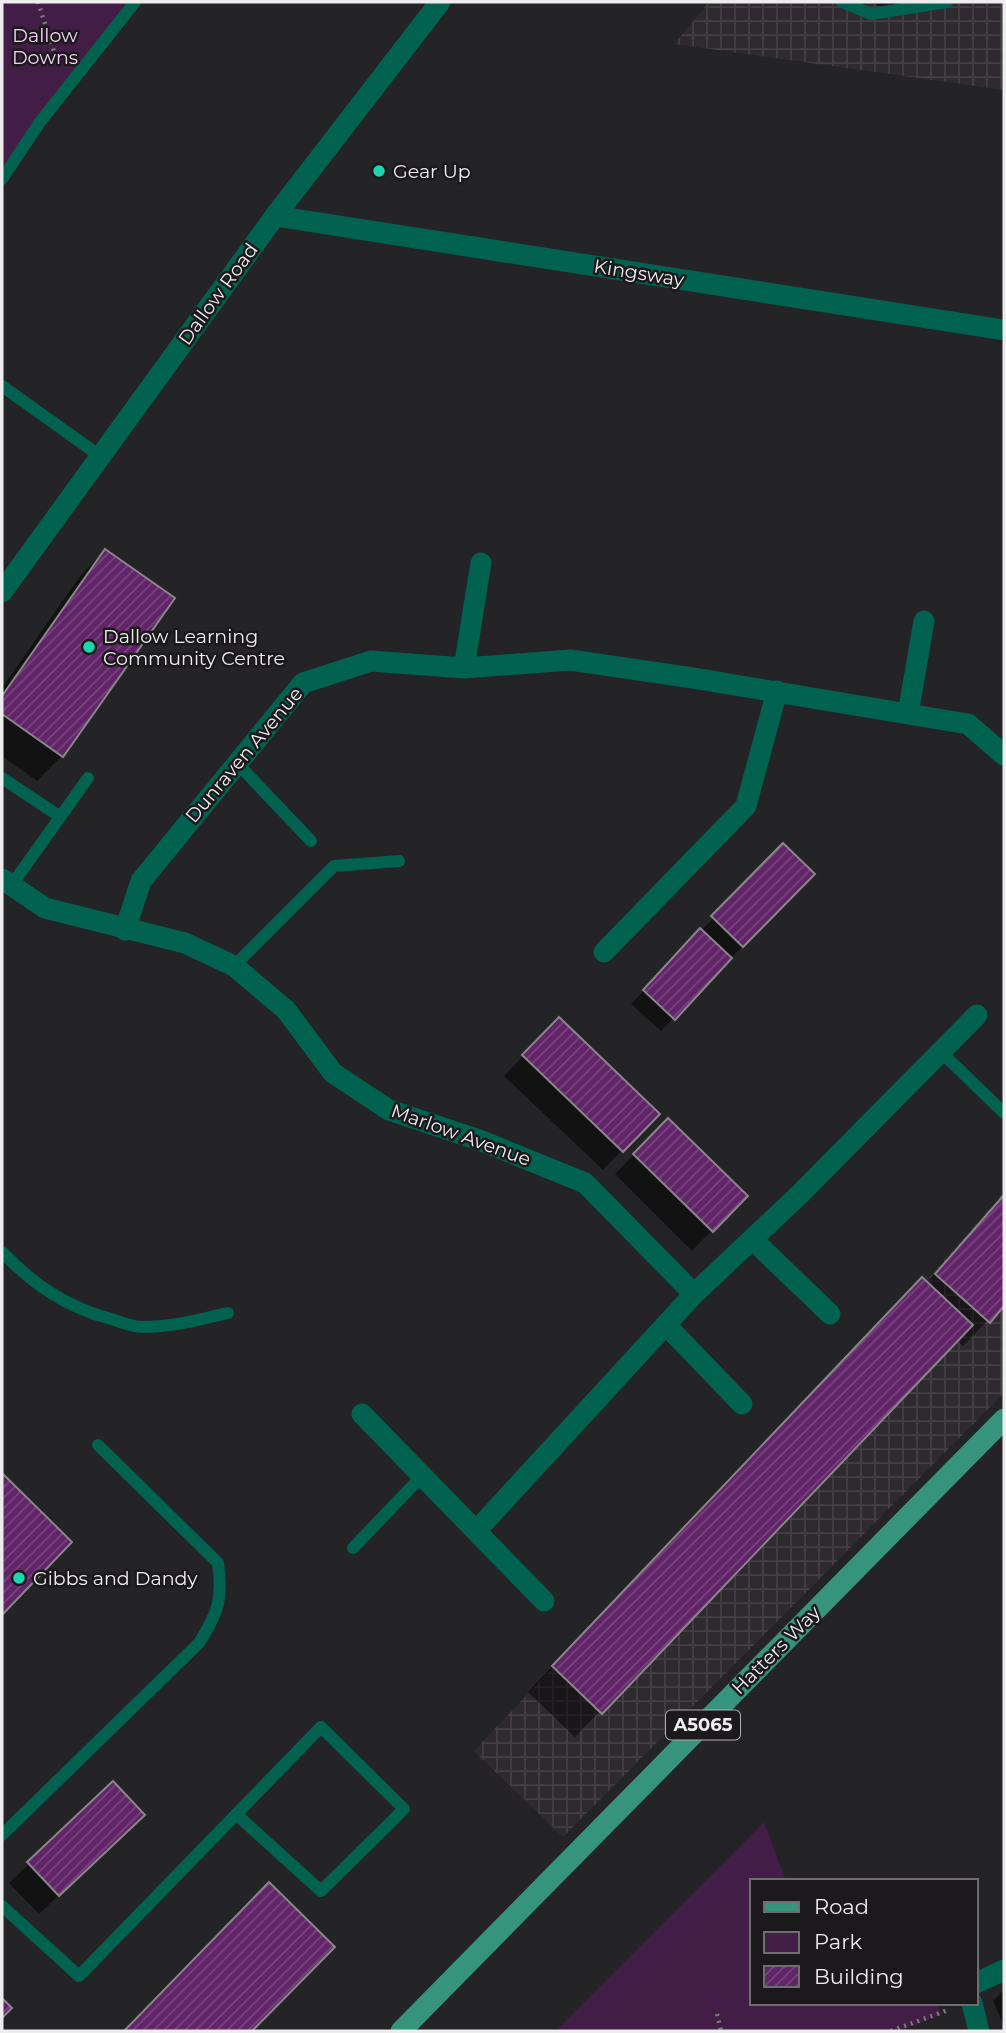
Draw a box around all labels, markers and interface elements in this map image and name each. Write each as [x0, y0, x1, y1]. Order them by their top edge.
park label: Dallow Downs [12, 24, 78, 69]
place label: Gear Up [393, 160, 471, 183]
marker: Gear Up [371, 163, 387, 179]
street label: Dallow Road [173, 239, 263, 349]
street label: Kingsway [592, 255, 686, 292]
place label: Dallow Learning Community Centre [103, 625, 285, 670]
marker: Dallow Learning Community Centre [81, 639, 97, 655]
street label: Dunraven Avenue [180, 682, 308, 828]
street label: Marlow Avenue [388, 1099, 534, 1171]
place label: Gibbs and Dandy [33, 1567, 198, 1590]
marker: Gibbs and Dandy [11, 1570, 27, 1586]
street label: Hatters Way [727, 1600, 826, 1699]
road number: A5065 [666, 1710, 740, 1740]
legend [750, 1879, 978, 2005]
text: Road [814, 1894, 869, 1919]
text: Park [814, 1929, 862, 1954]
text: Building [814, 1964, 904, 1989]

